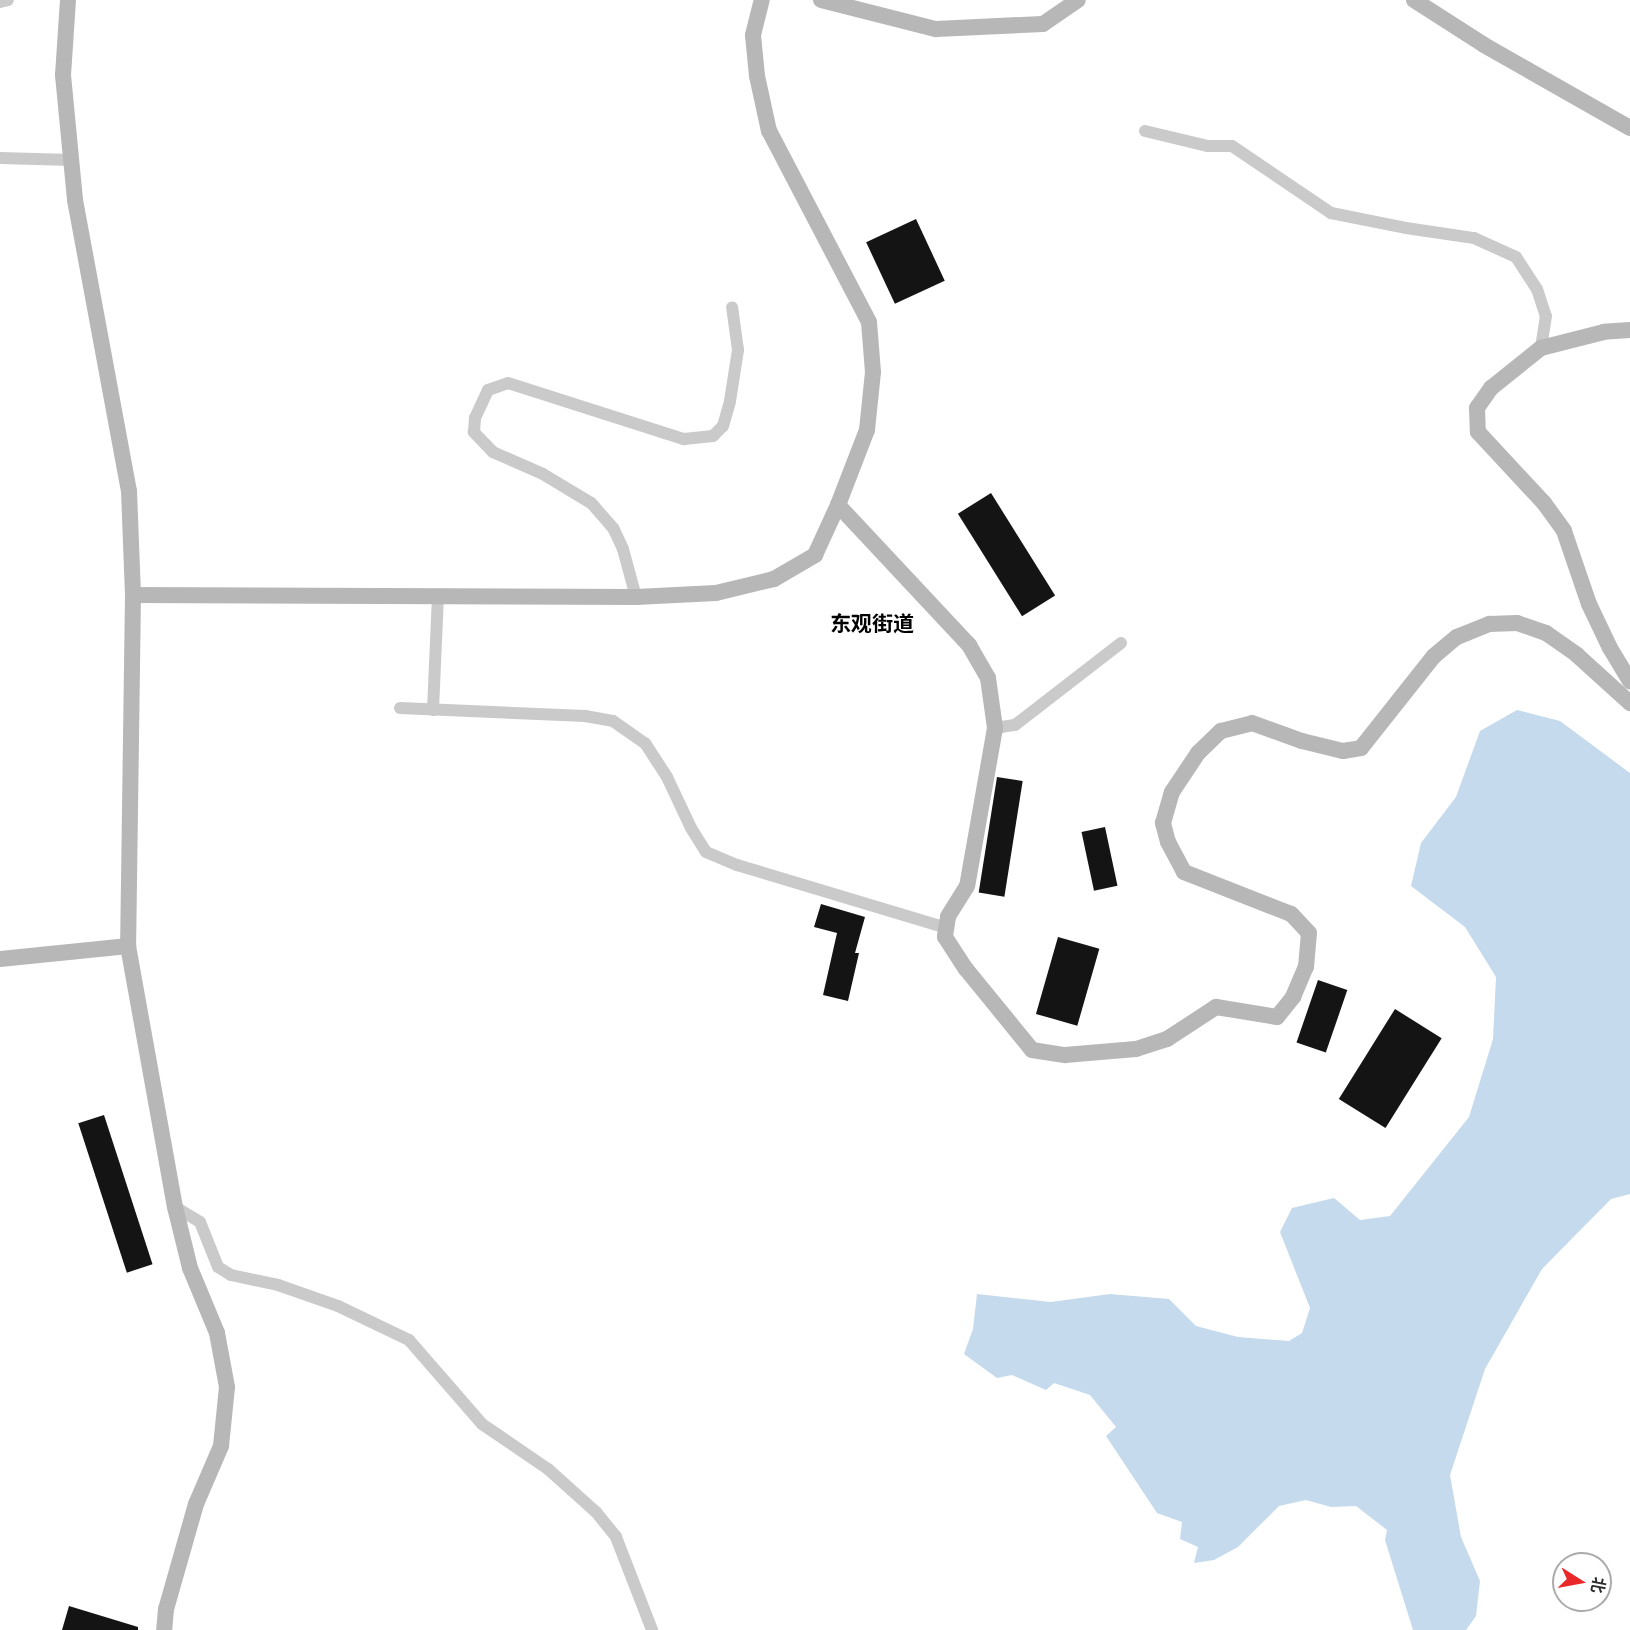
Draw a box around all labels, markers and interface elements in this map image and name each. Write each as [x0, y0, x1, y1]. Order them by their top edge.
district label: 东观街道 [830, 611, 914, 637]
north arrow [1552, 1552, 1612, 1612]
text: 北 [1587, 1575, 1609, 1595]

